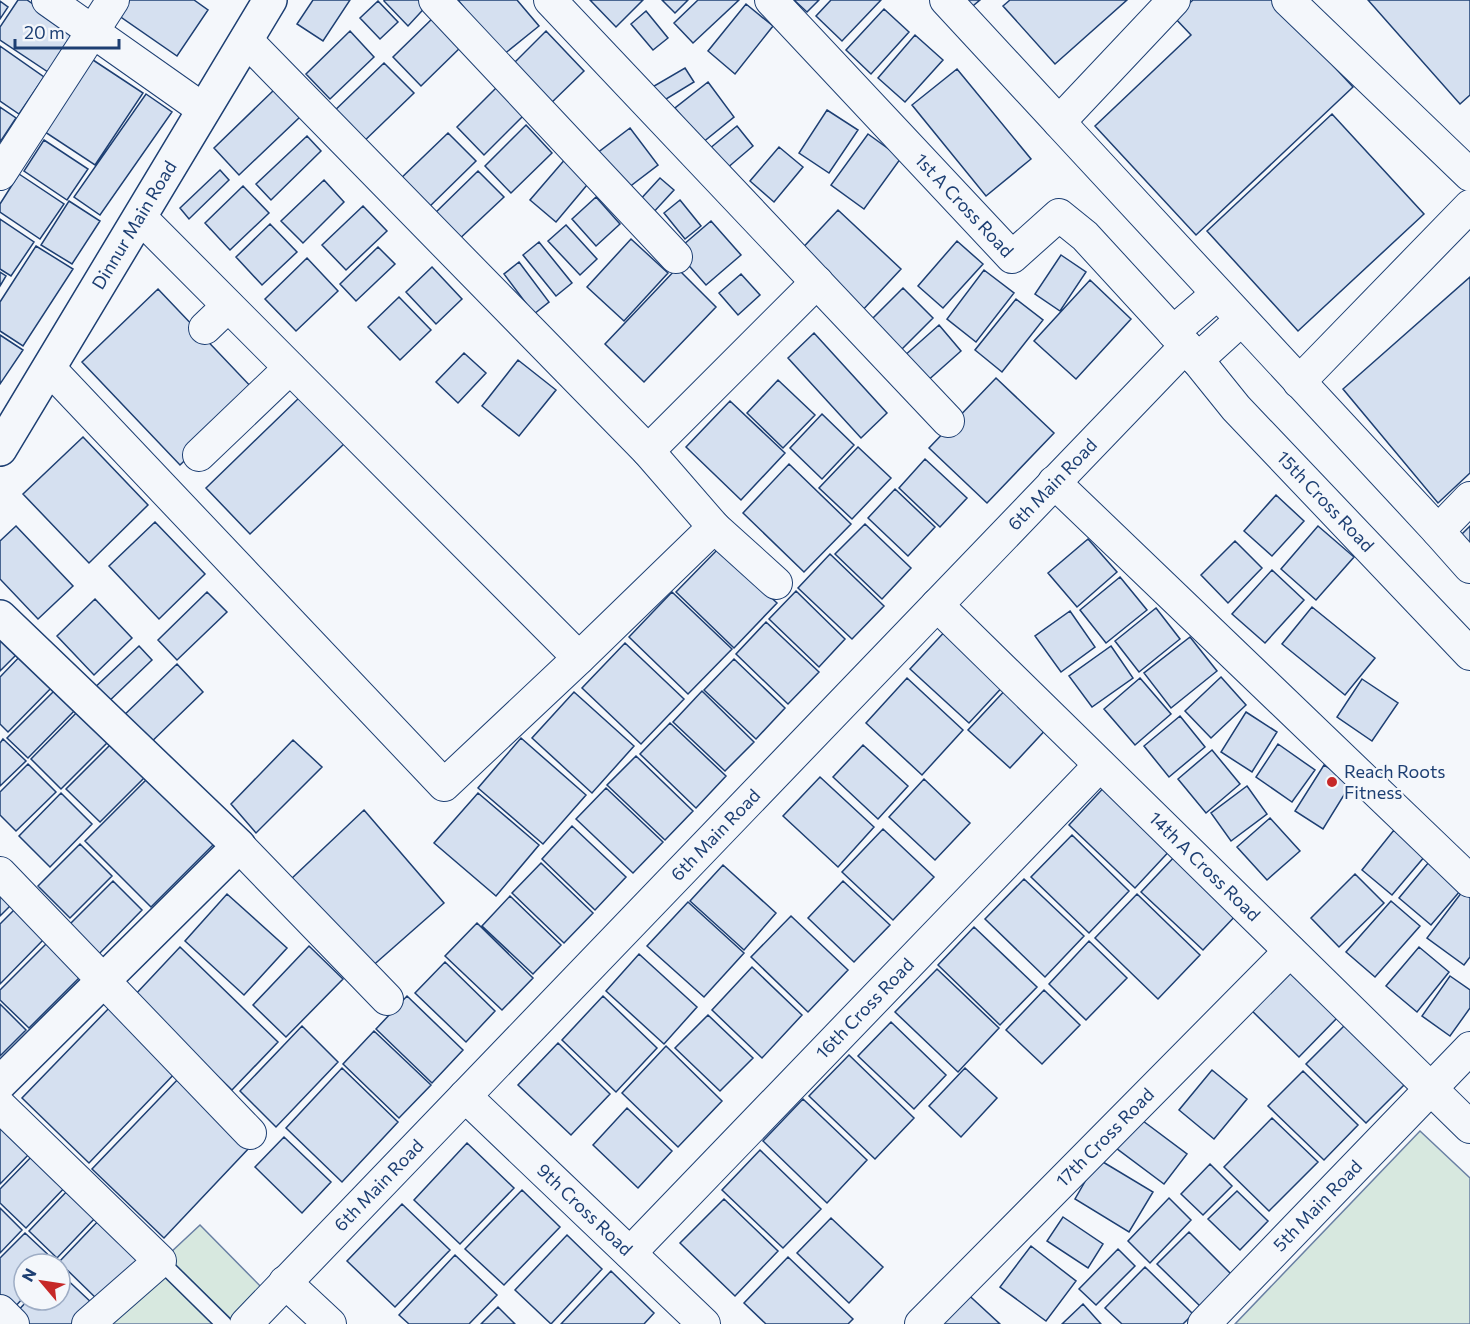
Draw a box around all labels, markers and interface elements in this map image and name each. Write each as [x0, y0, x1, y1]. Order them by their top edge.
scale bar [15, 12, 118, 50]
text: 20 m [24, 21, 65, 43]
street label: 1st A Cross Road [911, 149, 1019, 262]
street label: Dinnur Main Road [87, 156, 181, 293]
street label: 6th Main Road [1003, 434, 1101, 535]
street label: 15th Cross Road [1273, 446, 1379, 556]
place label: Reach Roots Fitness [1344, 760, 1445, 803]
marker: Reach Roots Fitness [1325, 775, 1339, 789]
street label: 6th Main Road [666, 784, 764, 885]
street label: 14th A Cross Road [1145, 807, 1265, 925]
street label: 16th Cross Road [811, 953, 918, 1063]
street label: 17th Cross Road [1051, 1083, 1158, 1191]
street label: 6th Main Road [329, 1134, 428, 1235]
street label: 5th Main Road [1268, 1155, 1366, 1256]
street label: 9th Cross Road [533, 1158, 637, 1260]
north arrow [12, 1252, 72, 1312]
text: N [17, 1265, 40, 1284]

